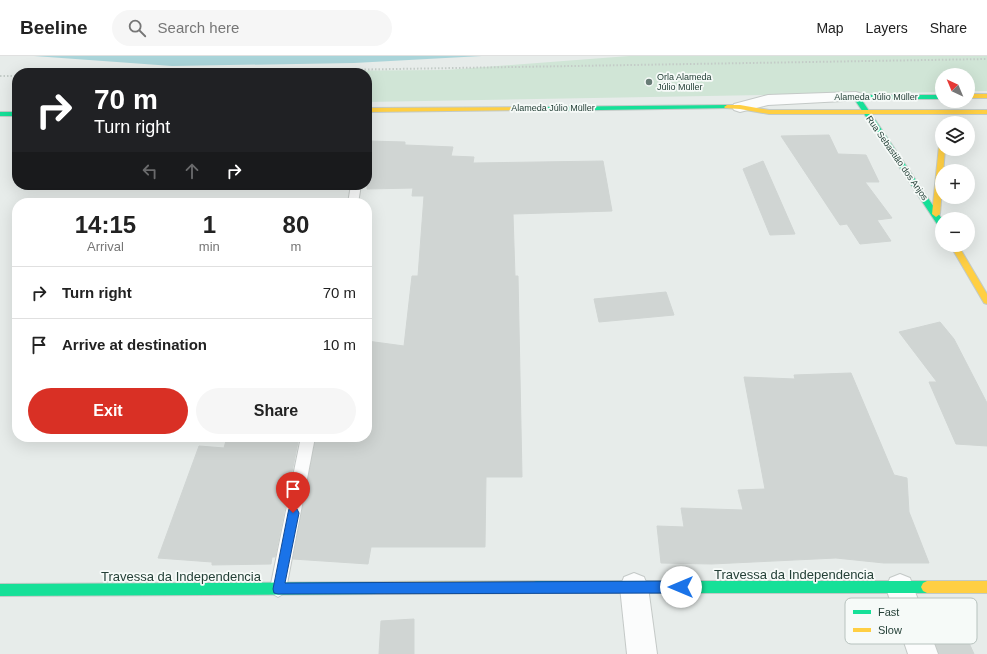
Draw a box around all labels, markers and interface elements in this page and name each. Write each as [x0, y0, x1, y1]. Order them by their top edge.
search box [112, 10, 392, 46]
text: Beeline [20, 17, 88, 38]
icon: search [126, 17, 148, 39]
text: Search here [158, 19, 239, 36]
text: Map [816, 20, 844, 36]
text: Layers [866, 20, 908, 36]
text: Share [930, 20, 967, 36]
north arrow [935, 68, 975, 108]
map controls [935, 68, 975, 252]
place label: Orla Alameda Júlio Müller [657, 72, 712, 92]
marker: Orla Alameda Júlio Müller [644, 77, 654, 87]
icon: right [28, 84, 80, 136]
text: 70 m [94, 84, 158, 115]
street label: Alameda Júlio Müller [834, 92, 918, 102]
street label: Alameda Júlio Müller [511, 103, 595, 113]
street label: Rua Sebastião dos Anjos [864, 114, 930, 202]
button: layers [935, 116, 975, 156]
text: Turn right [94, 117, 170, 137]
icon: left [139, 160, 161, 182]
icon: ahead [181, 160, 203, 182]
icon: right [223, 160, 245, 182]
button: + [935, 164, 975, 204]
text: 14:15 [75, 211, 136, 238]
text: 1 [203, 211, 216, 238]
text: 80 [283, 211, 309, 238]
button: − [935, 212, 975, 252]
text: Arrival [87, 239, 124, 254]
text: min [199, 239, 220, 254]
text: m [290, 239, 301, 254]
icon: right [28, 282, 50, 304]
text: Turn right [62, 284, 132, 301]
text: 70 m [323, 284, 356, 301]
icon: arrive [28, 334, 50, 356]
text: Arrive at destination [62, 336, 207, 353]
text: 10 m [323, 336, 356, 353]
button: Exit [28, 388, 188, 434]
button: Share [196, 388, 356, 434]
pin [276, 472, 310, 513]
icon: arrive [282, 478, 304, 500]
position arrow [660, 566, 702, 608]
street label: Travessa da Independencia [714, 567, 875, 582]
street label: Travessa da Independencia [101, 569, 262, 584]
legend [845, 598, 977, 644]
text: Fast [878, 606, 899, 618]
text: Slow [878, 624, 902, 636]

